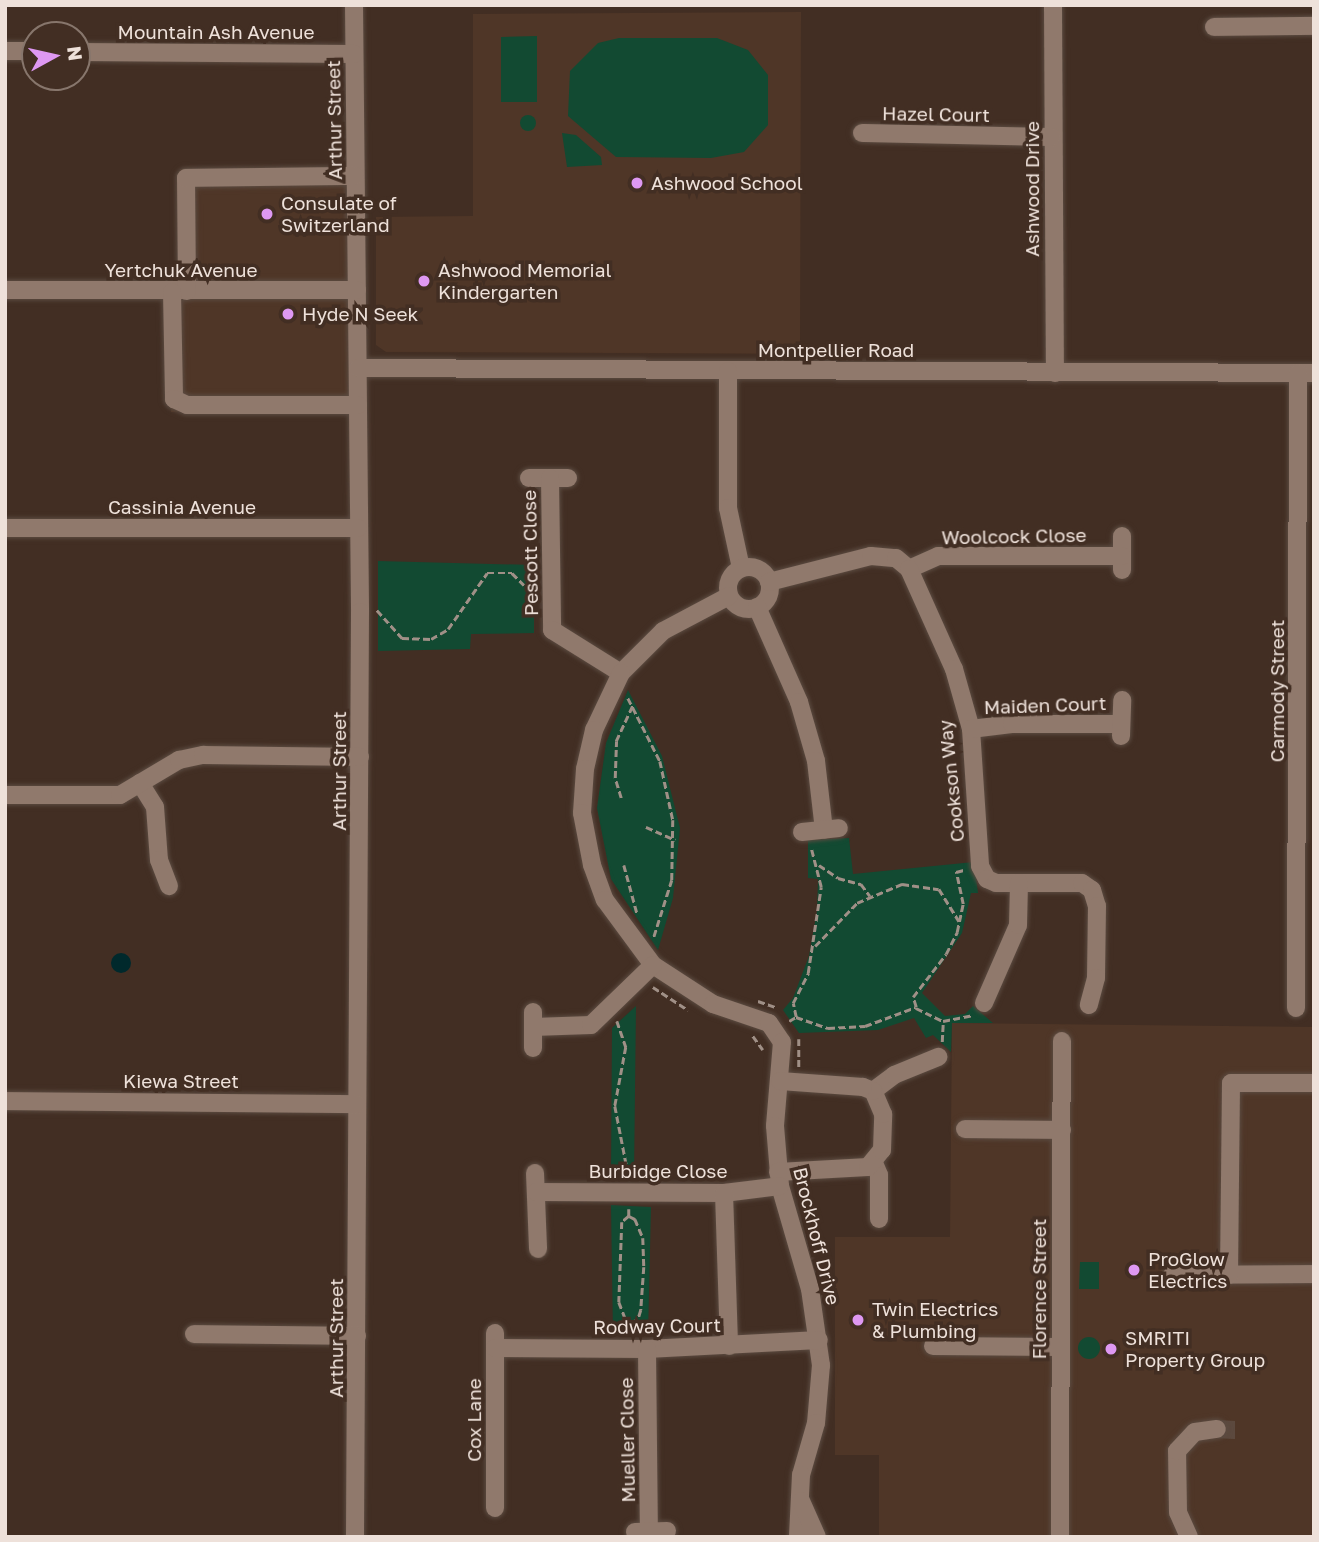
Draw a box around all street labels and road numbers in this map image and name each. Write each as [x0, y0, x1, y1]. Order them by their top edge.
street label: Mountain Ash Avenue [118, 21, 314, 43]
street label: Arthur Street [322, 60, 346, 180]
street label: Hazel Court [882, 102, 990, 126]
street label: Ashwood Drive [1021, 121, 1043, 257]
street label: Yertchuk Avenue [104, 259, 258, 281]
street label: Montpellier Road [758, 339, 914, 361]
street label: Pescott Close [518, 490, 542, 616]
street label: Cassinia Avenue [108, 496, 256, 518]
street label: Woolcock Close [941, 523, 1087, 549]
street label: Carmody Street [1266, 620, 1288, 762]
street label: Maiden Court [983, 691, 1107, 719]
street label: Arthur Street [328, 711, 350, 831]
street label: Cookson Way [933, 719, 969, 843]
street label: Kiewa Street [123, 1070, 239, 1092]
street label: Burbidge Close [589, 1160, 727, 1182]
street label: Brockhoff Drive [789, 1165, 845, 1307]
street label: Florence Street [1028, 1219, 1050, 1359]
street label: Arthur Street [325, 1278, 347, 1398]
street label: Rodway Court [593, 1313, 721, 1339]
street label: Mueller Close [615, 1377, 639, 1503]
street label: Cox Lane [463, 1378, 485, 1462]

